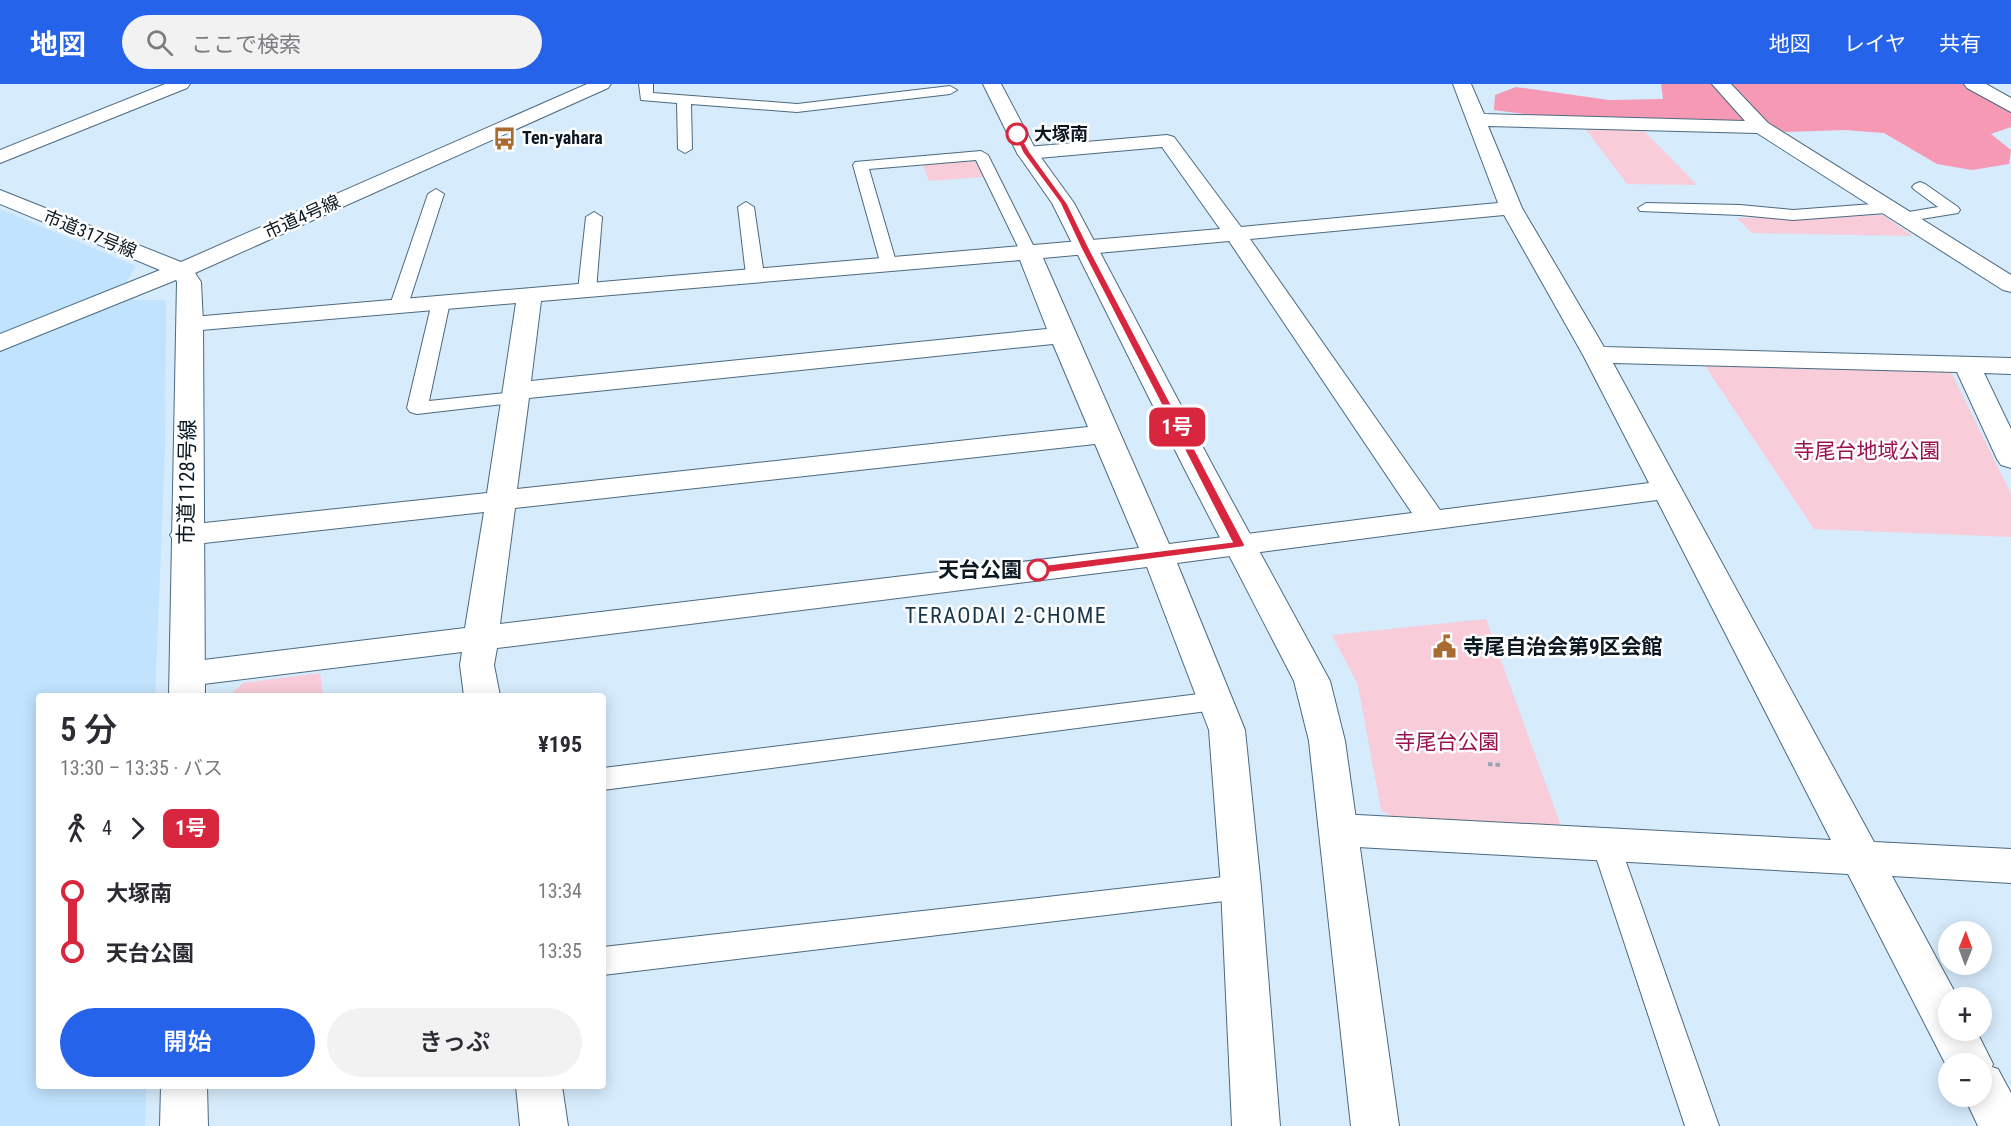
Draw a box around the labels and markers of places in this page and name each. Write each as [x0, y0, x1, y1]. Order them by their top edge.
marker: 大塚南 [1006, 123, 1028, 145]
place label: 大塚南 [1034, 123, 1088, 144]
bus stop icon: Ten-yahara [491, 125, 517, 151]
place label: Ten-yahara [522, 127, 603, 148]
place label: 天台公園 [938, 558, 1022, 582]
marker: 天台公園 [1027, 559, 1049, 581]
public building icon: 寺尾自治会第9区会館 [1432, 634, 1458, 660]
place label: 寺尾自治会第9区会館 [1463, 635, 1663, 659]

